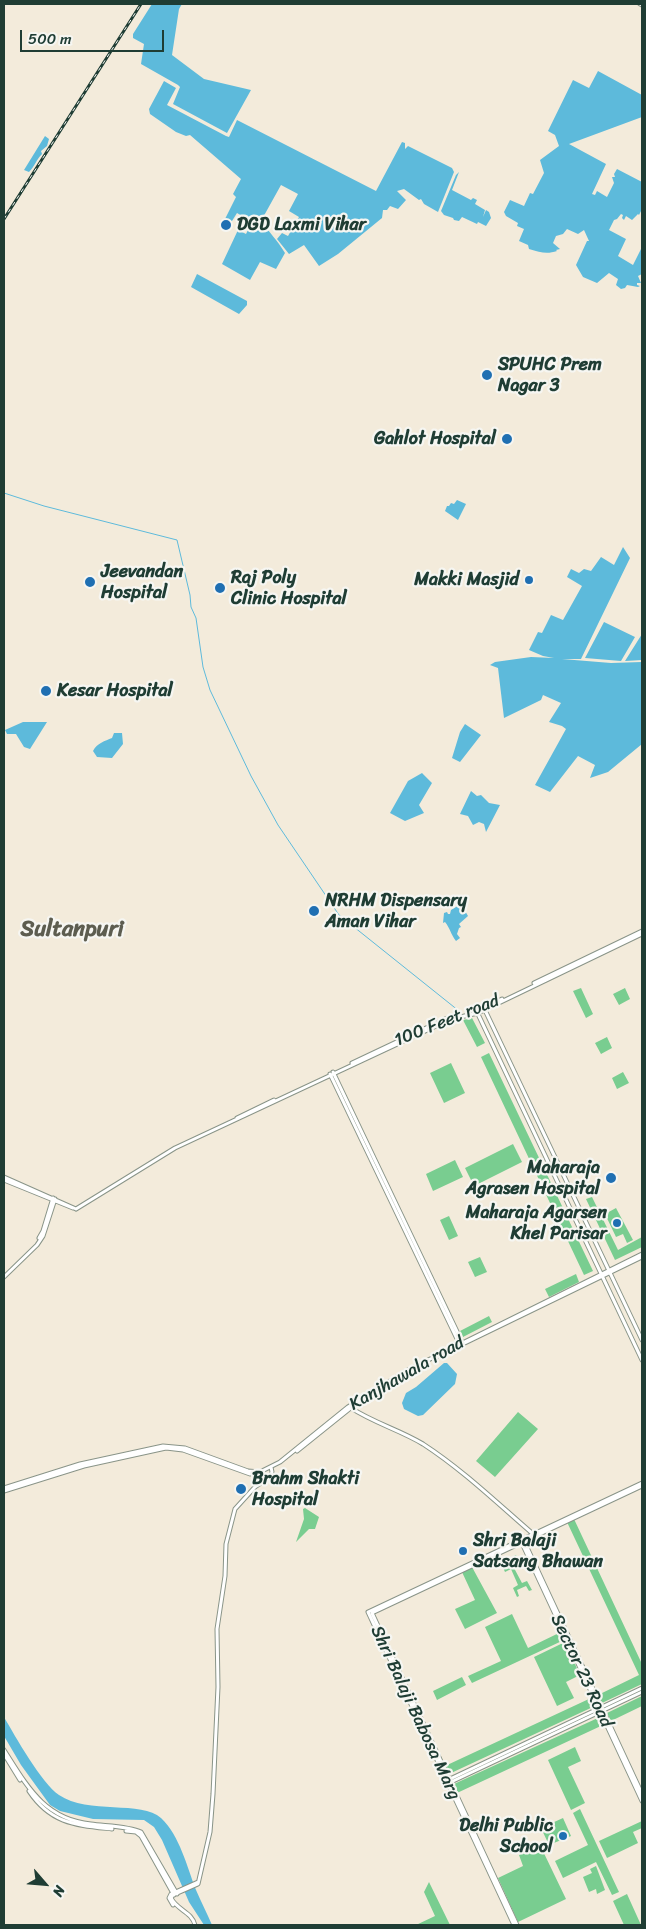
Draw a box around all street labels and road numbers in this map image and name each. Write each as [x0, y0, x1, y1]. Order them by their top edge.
street label: 100 Feet road [391, 990, 503, 1052]
street label: Kanjhawala road [346, 1332, 468, 1416]
street label: Sector 23 Road [545, 1611, 617, 1731]
street label: Shri Balaji Babosa Marg [365, 1623, 465, 1803]

